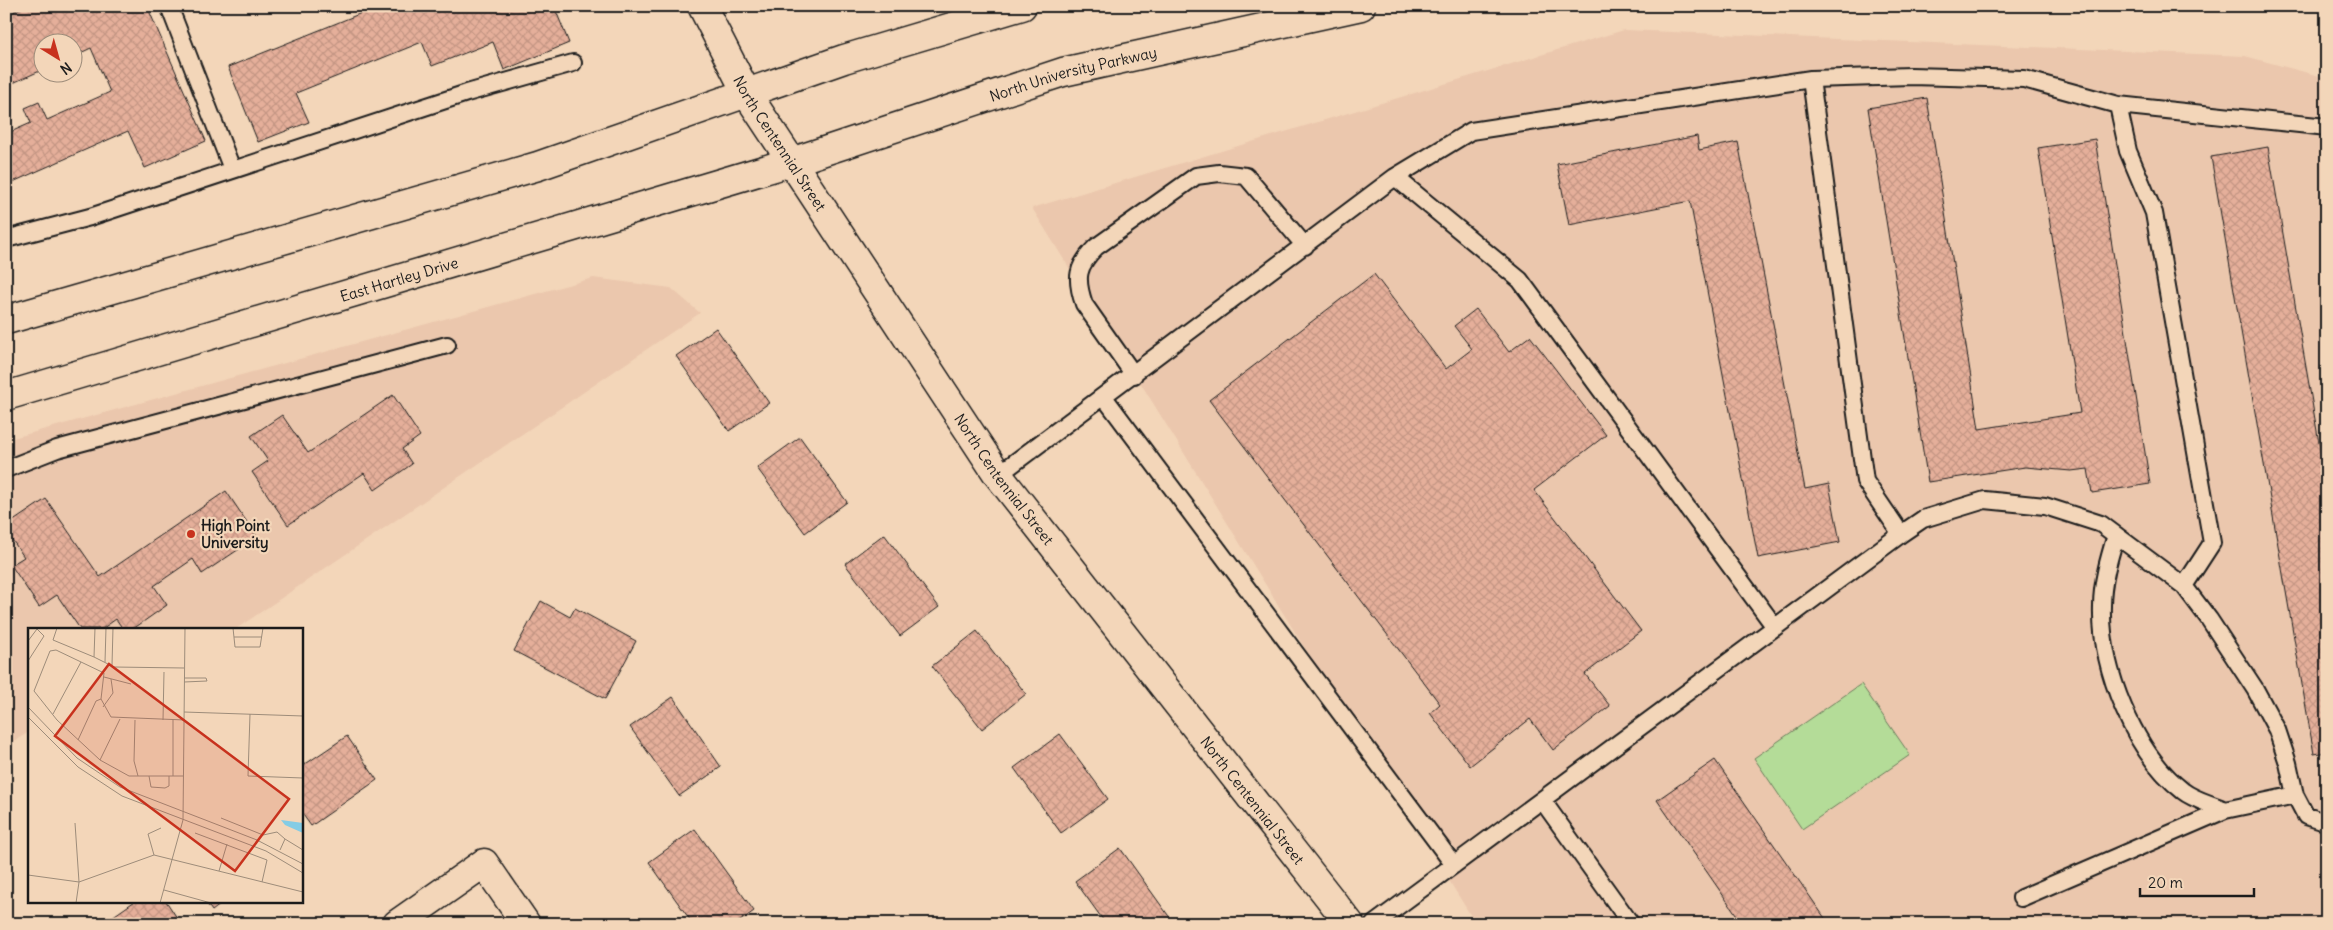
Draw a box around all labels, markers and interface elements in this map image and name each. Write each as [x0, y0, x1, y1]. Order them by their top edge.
north arrow [32, 32, 82, 82]
street label: North University Parkway [987, 42, 1159, 105]
text: N [57, 58, 75, 78]
street label: North Centennial Street [730, 72, 831, 214]
street label: East Hartley Drive [338, 252, 460, 305]
street label: North Centennial Street [951, 410, 1058, 548]
place label: High Point University [201, 516, 271, 553]
marker: High Point University [185, 528, 197, 540]
inset map [28, 628, 302, 902]
street label: North Centennial Street [1197, 732, 1309, 868]
scale bar [2140, 865, 2254, 897]
text: 20 m [2148, 873, 2183, 892]

